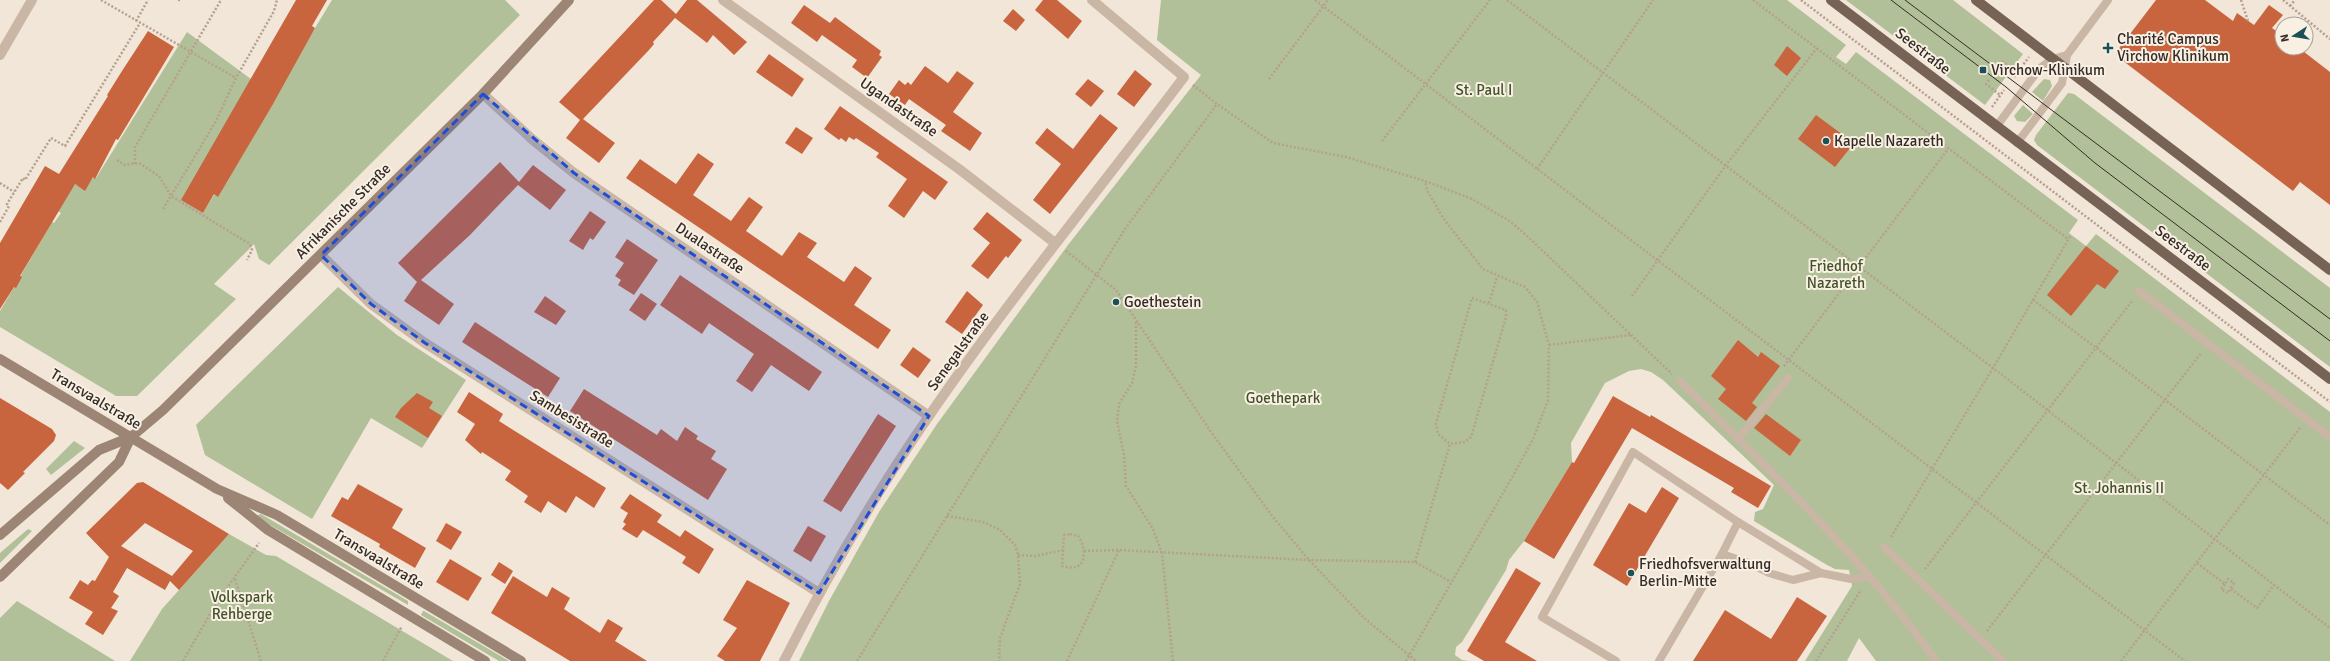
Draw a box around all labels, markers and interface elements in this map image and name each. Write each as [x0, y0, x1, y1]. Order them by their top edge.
north arrow [2274, 16, 2314, 56]
street label: Seestraße [1892, 24, 1954, 78]
place label: Charité Campus Virchow Klinikum [2117, 30, 2229, 65]
text: N [2278, 33, 2292, 43]
marker: Charité Campus Virchow Klinikum [2102, 42, 2114, 54]
place label: Virchow-Klinikum [1991, 61, 2105, 79]
marker: Virchow-Klinikum [1978, 65, 1988, 75]
street label: Ugandastraße [857, 74, 941, 140]
park label: St. Paul I [1456, 81, 1512, 99]
place label: Kapelle Nazareth [1834, 132, 1944, 150]
marker: Kapelle Nazareth [1821, 136, 1831, 146]
street label: Afrikanische Straße [292, 160, 394, 262]
street label: Dualastraße [672, 218, 748, 278]
street label: Seestraße [2152, 221, 2214, 275]
park label: Friedhof Nazareth [1807, 257, 1865, 292]
place label: Goethestein [1124, 293, 1201, 311]
marker: Goethestein [1111, 297, 1121, 307]
street label: Senegalstraße [923, 308, 993, 394]
street label: Transvaalstraße [47, 365, 145, 433]
street label: Sambesistraße [527, 386, 617, 452]
park label: Goethepark [1246, 389, 1321, 407]
park label: St. Johannis II [2074, 479, 2164, 497]
street label: Transvaalstraße [330, 525, 428, 593]
place label: Friedhofsverwaltung Berlin-Mitte [1639, 555, 1771, 590]
marker: Friedhofsverwaltung Berlin-Mitte [1626, 568, 1636, 578]
park label: Volkspark Rehberge [211, 588, 274, 623]

